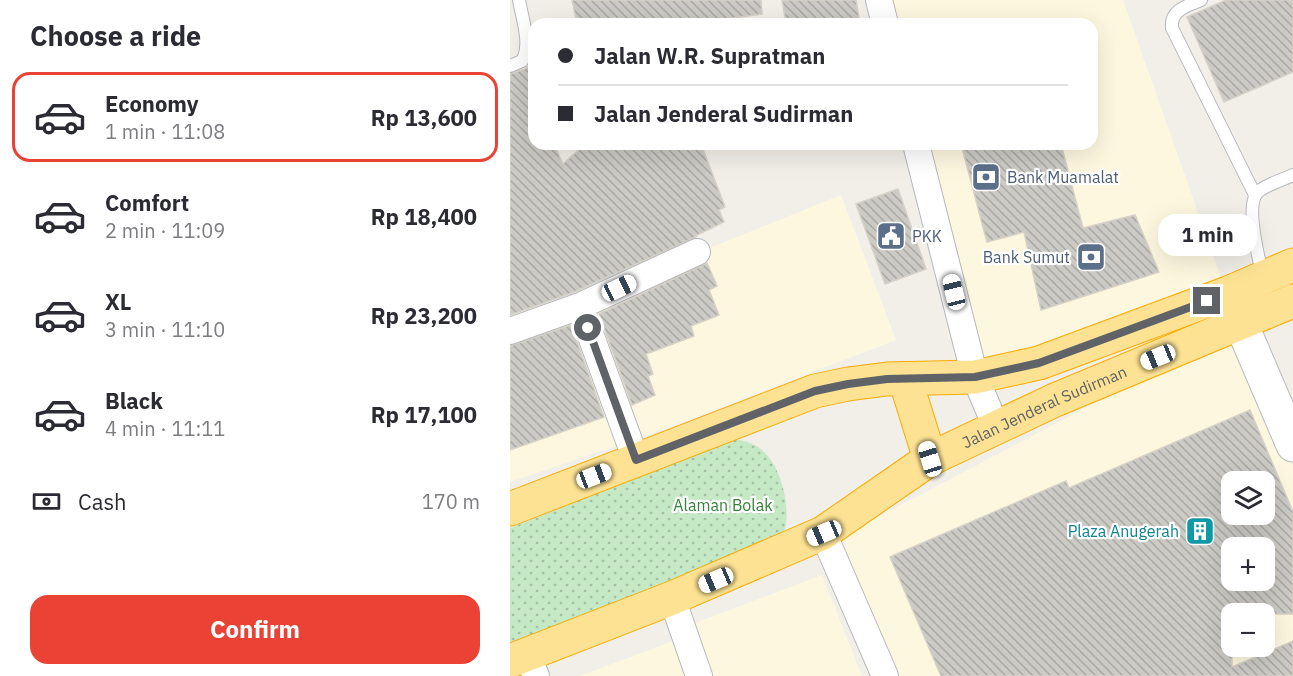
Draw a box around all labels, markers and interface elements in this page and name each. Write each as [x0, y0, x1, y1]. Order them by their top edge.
text: Choose a ride [30, 18, 201, 53]
text: Jalan W.R. Supratman [594, 41, 825, 70]
text: Economy [105, 89, 199, 118]
icon: car [33, 90, 87, 144]
text: Jalan Jenderal Sudirman [594, 99, 853, 128]
text: Rp 13,600 [371, 103, 477, 132]
text: 1 min · 11:08 [105, 118, 225, 145]
bank icon: Bank Muamalat [970, 161, 1002, 193]
place label: Bank Muamalat [1007, 167, 1119, 187]
text: Comfort [105, 188, 189, 217]
icon: car [33, 189, 87, 243]
text: Rp 18,400 [371, 202, 477, 231]
callout: 1 min [1158, 214, 1256, 256]
text: 2 min · 11:09 [105, 217, 225, 244]
public building icon: PKK [875, 220, 907, 252]
text: 1 min [1181, 221, 1234, 248]
place label: PKK [912, 226, 942, 246]
bank icon: Bank Sumut [1075, 241, 1107, 273]
place label: Bank Sumut [983, 247, 1070, 267]
car [599, 272, 639, 304]
car [941, 272, 967, 312]
text: XL [105, 287, 131, 316]
route end [1193, 287, 1220, 314]
icon: car [33, 288, 87, 342]
text: Rp 23,200 [371, 301, 477, 330]
route start [574, 314, 601, 341]
text: 3 min · 11:10 [105, 316, 225, 343]
car [1138, 342, 1178, 372]
street label: Jalan Jenderal Sudirman [959, 361, 1130, 452]
text: Black [105, 386, 163, 415]
icon: car [33, 387, 87, 441]
text: Rp 17,100 [371, 400, 477, 429]
text: 4 min · 11:11 [105, 415, 225, 442]
car [916, 439, 944, 479]
car [574, 461, 614, 491]
map controls [1221, 471, 1275, 657]
button: layers [1221, 471, 1275, 525]
icon: cash [30, 485, 63, 518]
text: Cash [78, 487, 127, 516]
text: 170 m [422, 488, 480, 515]
park label: Alaman Bolak [673, 495, 773, 515]
building icon: Plaza Anugerah [1184, 515, 1216, 547]
car [804, 518, 844, 548]
place label: Plaza Anugerah [1068, 521, 1179, 541]
button: + [1221, 537, 1275, 591]
car [696, 565, 736, 595]
button: Confirm [30, 595, 480, 664]
button: − [1221, 603, 1275, 657]

